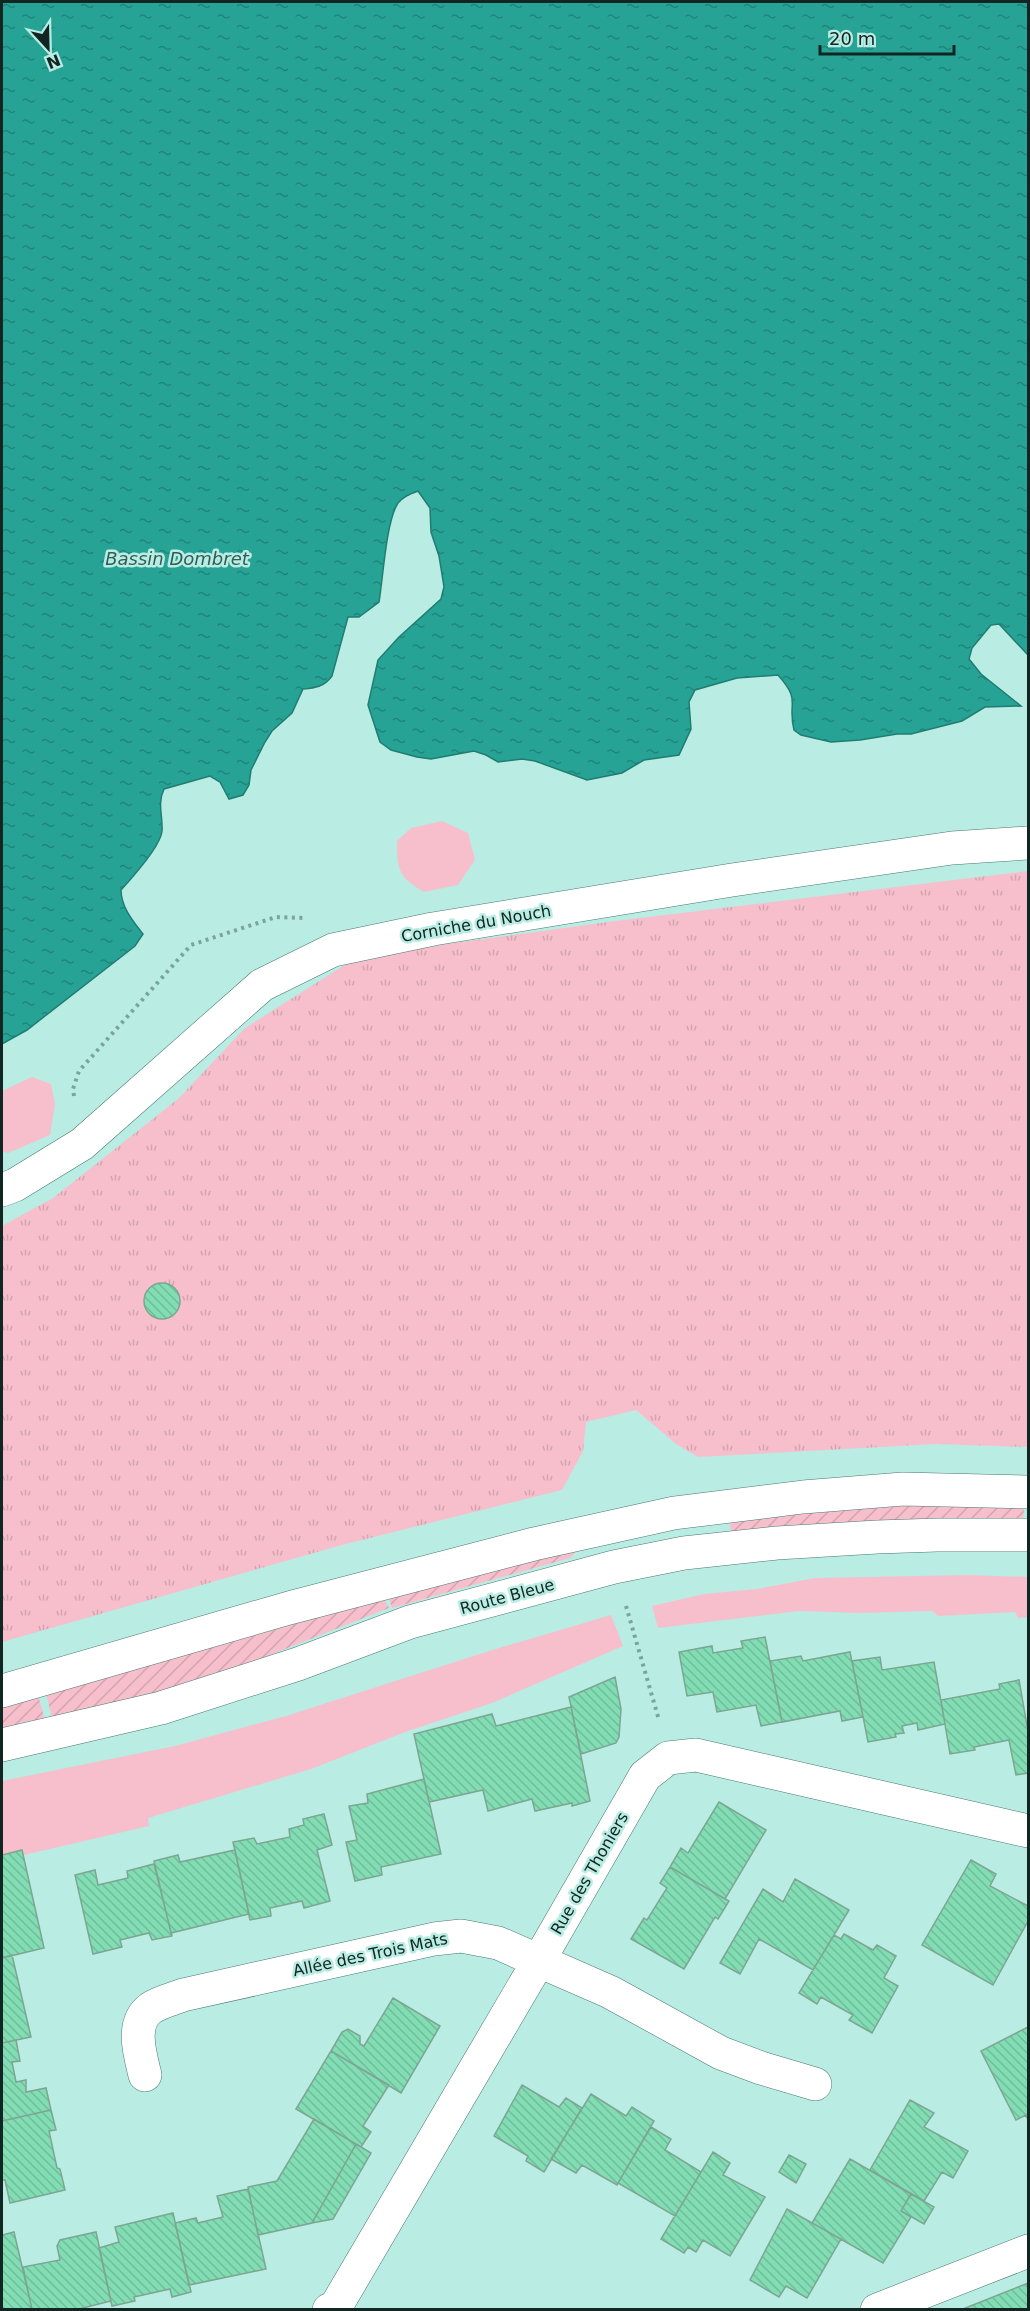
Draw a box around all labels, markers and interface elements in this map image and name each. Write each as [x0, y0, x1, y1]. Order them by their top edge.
north arrow [18, 18, 78, 78]
scale bar [820, 18, 954, 56]
text: 20 m [829, 28, 875, 49]
text: N [44, 50, 63, 73]
water label: Bassin Dombret [105, 548, 250, 569]
street label: Corniche du Nouch [400, 901, 553, 946]
street label: Route Bleue [458, 1575, 556, 1618]
street label: Rue des Thoniers [547, 1809, 632, 1938]
street label: Allée des Trois Mats [291, 1929, 449, 1980]

